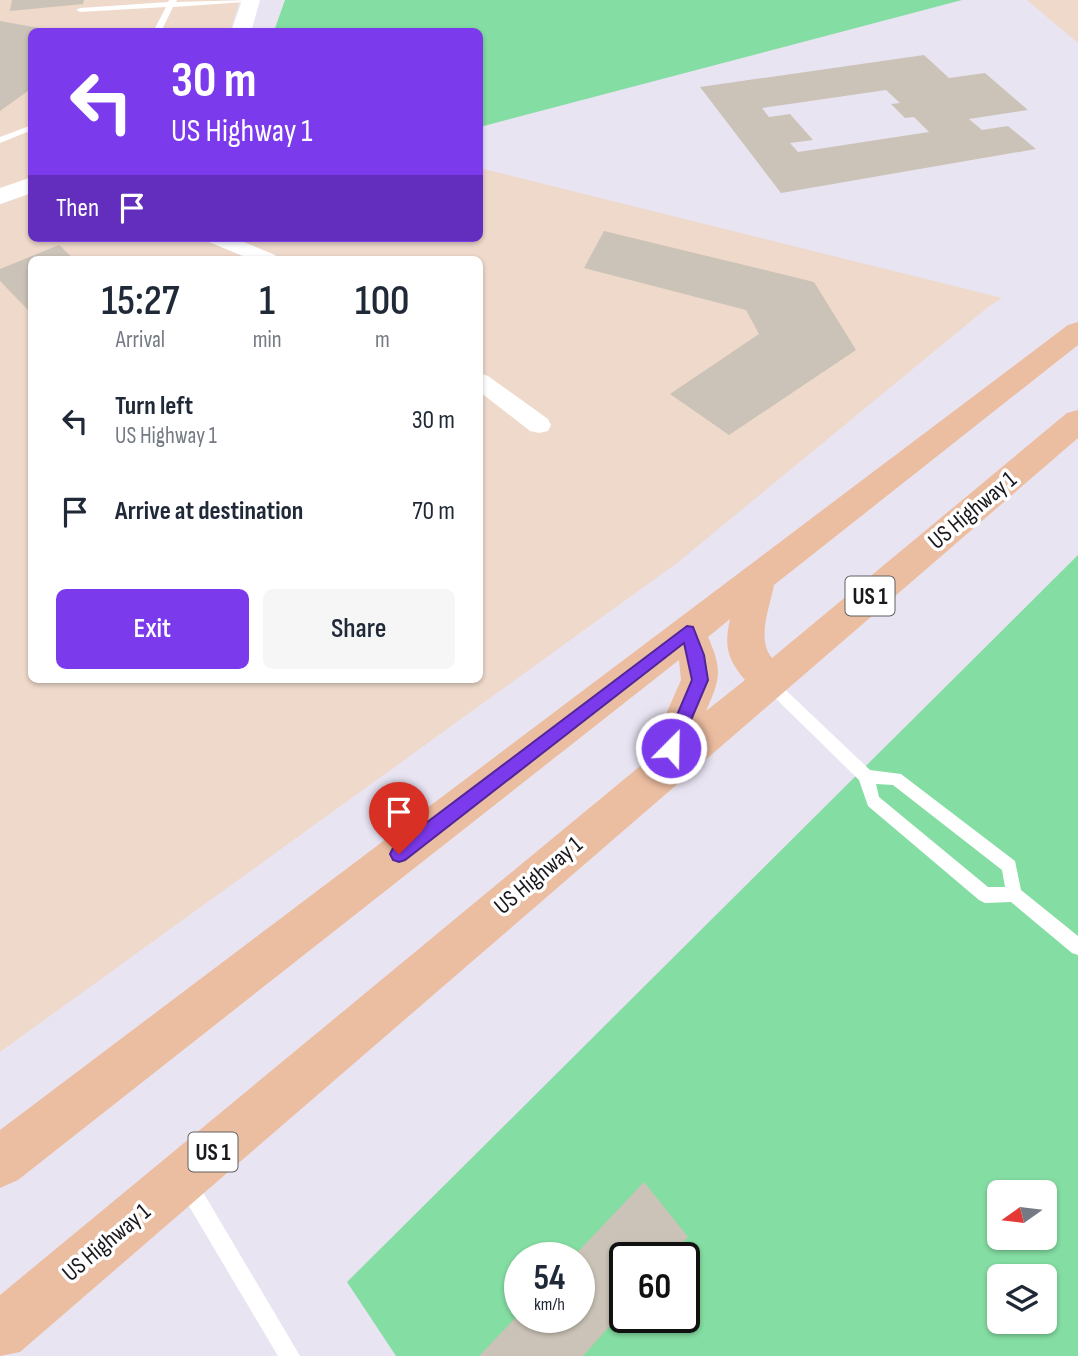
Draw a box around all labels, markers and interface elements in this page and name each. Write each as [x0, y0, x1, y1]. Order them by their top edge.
text: 30 m [171, 52, 256, 111]
icon: left [56, 56, 147, 147]
text: US Highway 1 [171, 112, 313, 151]
icon: arrive [113, 189, 151, 227]
text: Then [56, 193, 99, 224]
text: 15:27 [101, 276, 179, 327]
text: 1 [259, 276, 275, 327]
text: 100 [355, 276, 410, 327]
text: Arrival [116, 326, 165, 354]
text: min [253, 326, 282, 354]
text: m [375, 326, 390, 354]
text: Turn left [115, 391, 193, 422]
icon: left [56, 402, 94, 440]
text: 30 m [412, 405, 455, 436]
text: US Highway 1 [115, 422, 217, 450]
street label: US Highway 1 [922, 465, 1023, 556]
icon: arrive [56, 493, 94, 531]
text: Arrive at destination [115, 496, 303, 527]
text: 70 m [412, 496, 455, 527]
road number: US 1 [846, 576, 894, 616]
button: Exit [56, 589, 249, 669]
button: Share [263, 589, 455, 669]
position arrow [634, 711, 708, 785]
pin [369, 782, 429, 854]
icon: arrive [380, 793, 418, 831]
street label: US Highway 1 [488, 830, 589, 921]
road number: US 1 [188, 1133, 238, 1172]
north arrow [987, 1180, 1057, 1250]
map controls [987, 1180, 1057, 1334]
street label: US Highway 1 [56, 1197, 157, 1288]
speed limit sign: 60 [609, 1242, 700, 1333]
text: 54 [534, 1257, 565, 1300]
button: layers [987, 1264, 1057, 1334]
text: km/h [534, 1294, 565, 1315]

